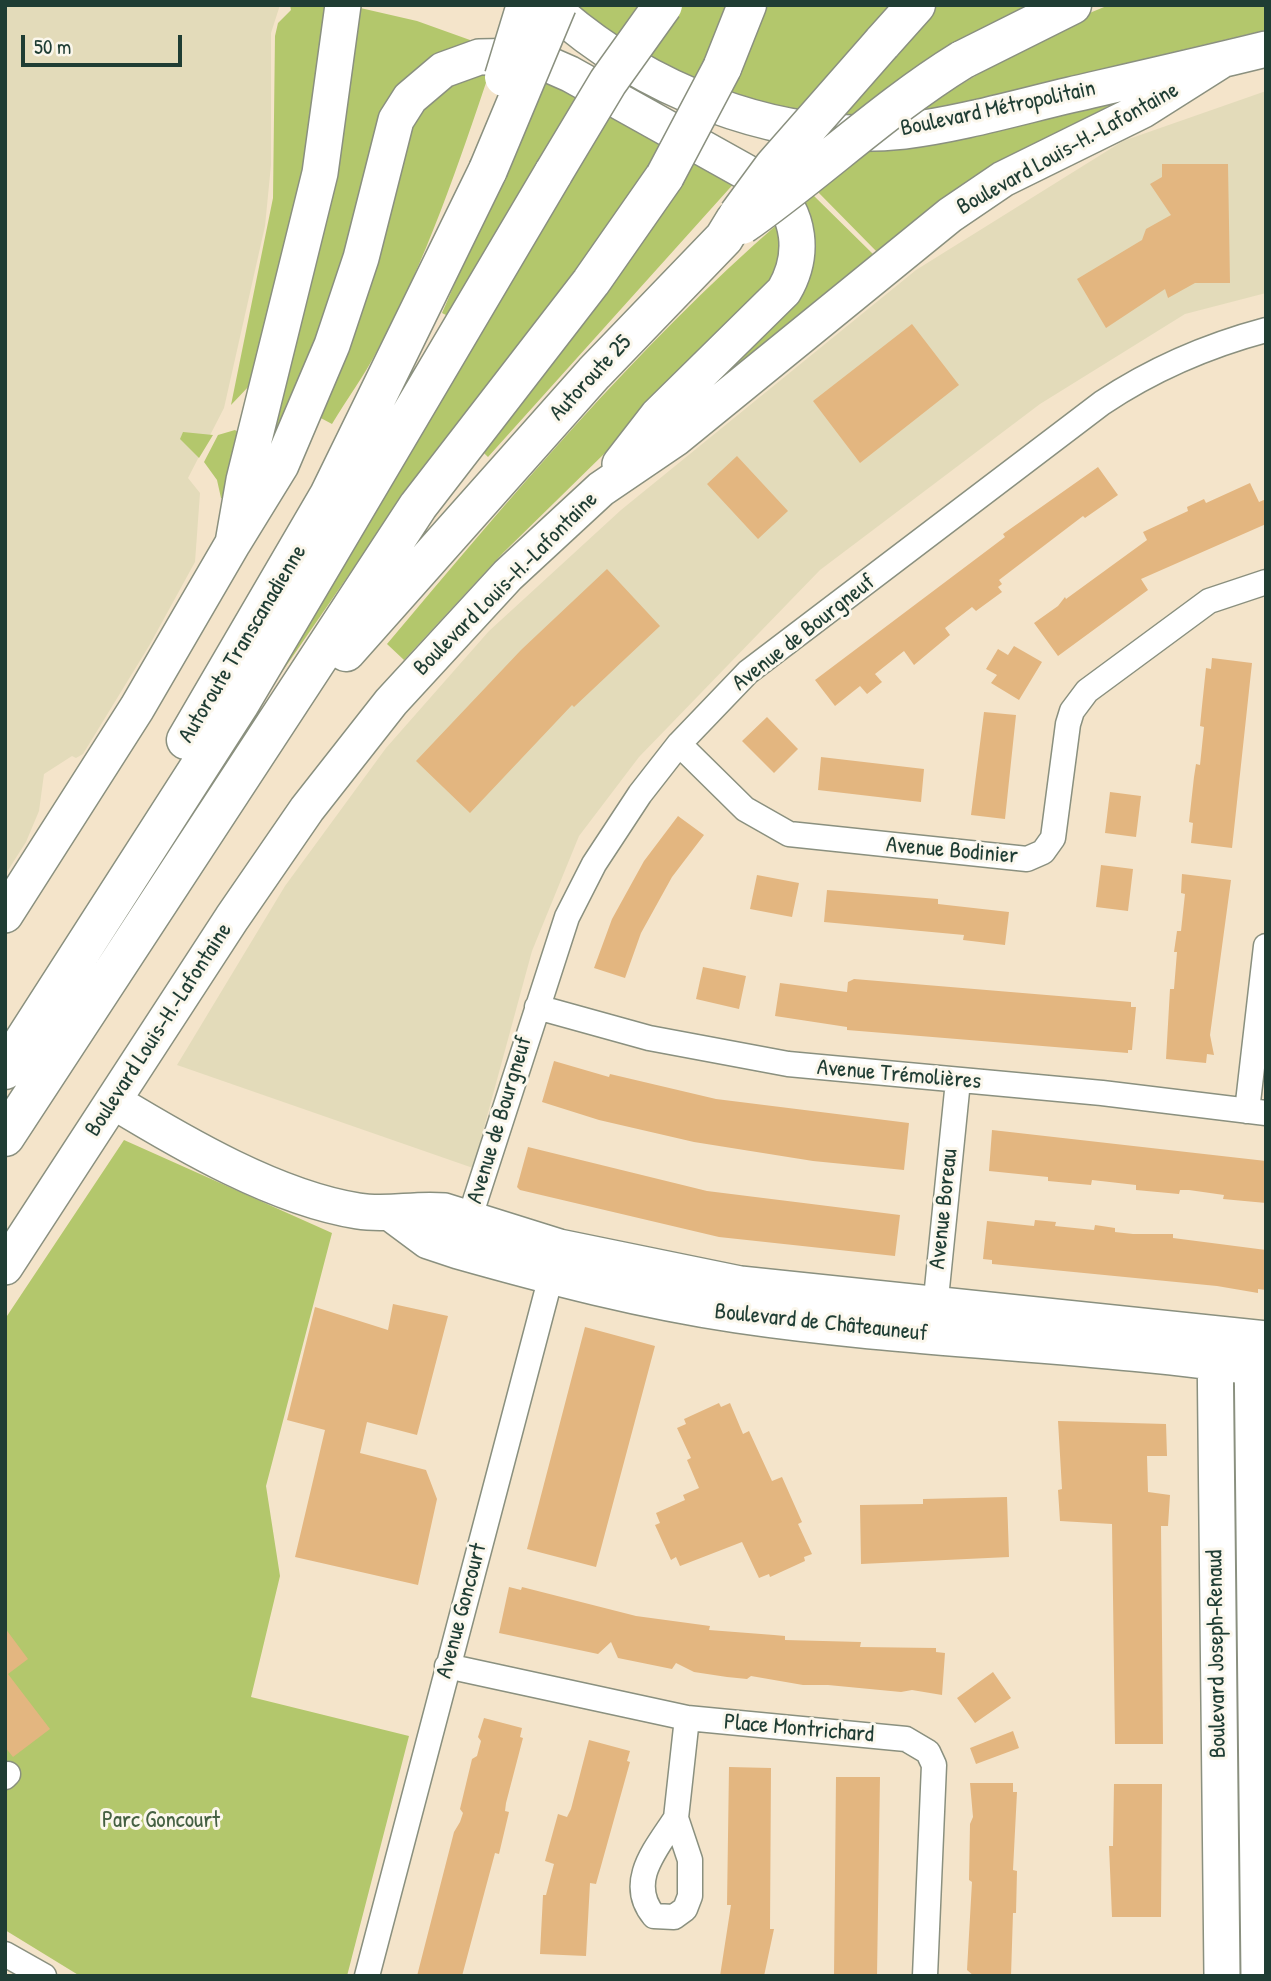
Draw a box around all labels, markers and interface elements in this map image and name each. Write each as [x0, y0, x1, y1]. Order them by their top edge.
scale bar [24, 21, 186, 65]
text: 50 m [34, 32, 71, 61]
street label: Boulevard Métropolitain [898, 75, 1098, 143]
street label: Boulevard Louis-H.-Lafontaine [952, 77, 1184, 221]
street label: Autoroute 25 [544, 329, 638, 427]
street label: Boulevard Louis-H.-Lafontaine [408, 486, 604, 682]
street label: Autoroute Transcanadienne [173, 540, 313, 748]
street label: Avenue de Bourgneuf [727, 569, 881, 697]
street label: Avenue Bodinier [885, 831, 1019, 871]
street label: Boulevard Louis-H.-Lafontaine [80, 918, 238, 1142]
street label: Avenue de Bourgneuf [461, 1033, 539, 1207]
street label: Avenue Trémolières [816, 1054, 982, 1096]
street label: Avenue Boreau [924, 1148, 964, 1270]
street label: Boulevard de Châteauneuf [713, 1298, 929, 1348]
street label: Avenue Goncourt [431, 1541, 493, 1681]
street label: Boulevard Joseph-Renaud [1201, 1550, 1233, 1758]
street label: Place Montrichard [723, 1709, 875, 1749]
park label: Parc Goncourt [102, 1807, 220, 1835]

